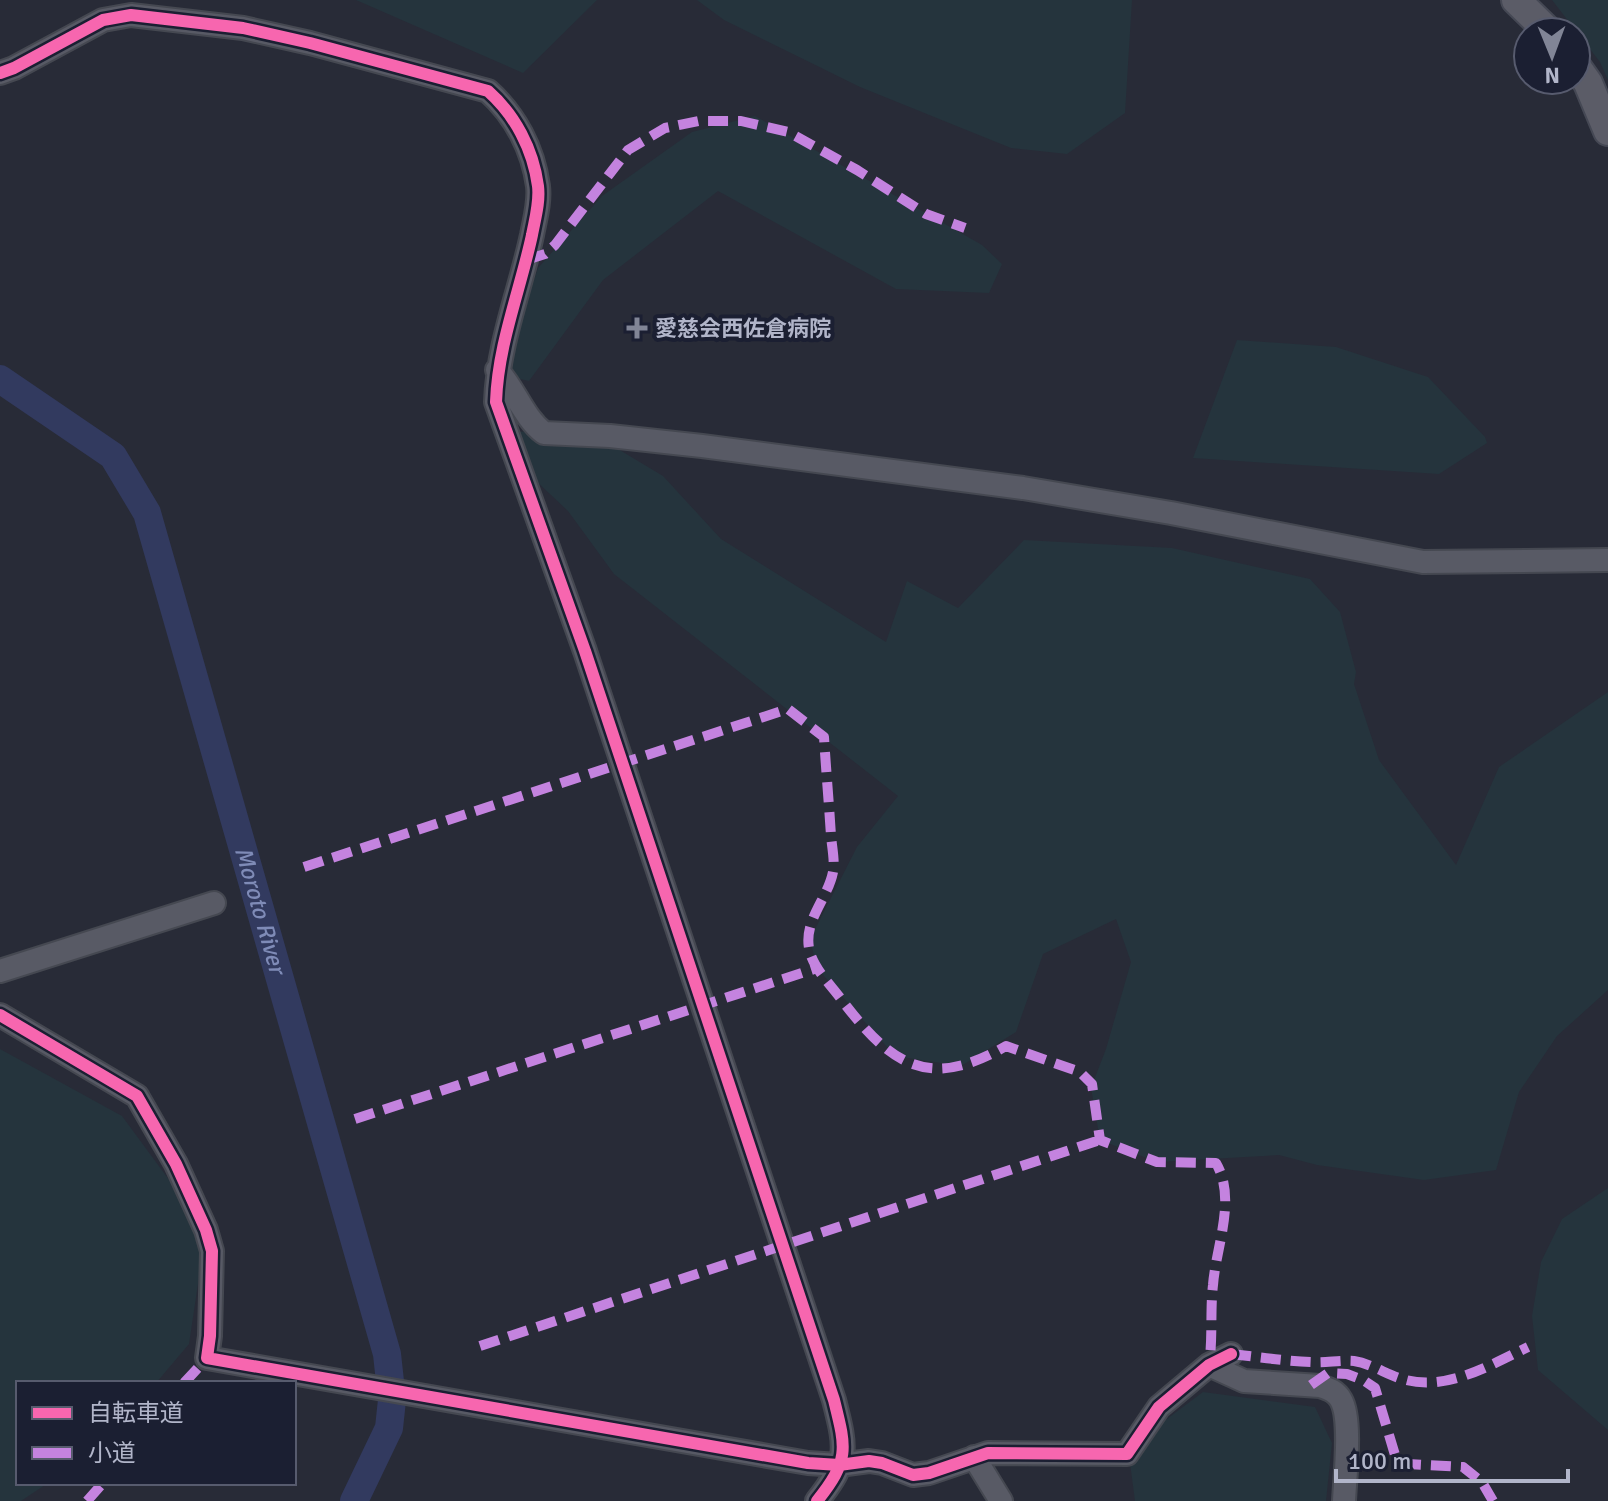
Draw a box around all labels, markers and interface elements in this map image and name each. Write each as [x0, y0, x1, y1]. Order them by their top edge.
north arrow [1512, 16, 1592, 96]
text: N [1544, 62, 1560, 89]
place label: 愛慈会西佐倉病院 [655, 315, 831, 342]
marker: 愛慈会西佐倉病院 [626, 317, 648, 339]
water label: Moroto River [228, 843, 294, 980]
legend [16, 1381, 296, 1485]
text: 自転車道 [88, 1398, 184, 1428]
scale bar [1336, 1433, 1568, 1483]
text: 小道 [88, 1438, 136, 1468]
text: 100 m [1348, 1446, 1411, 1476]

